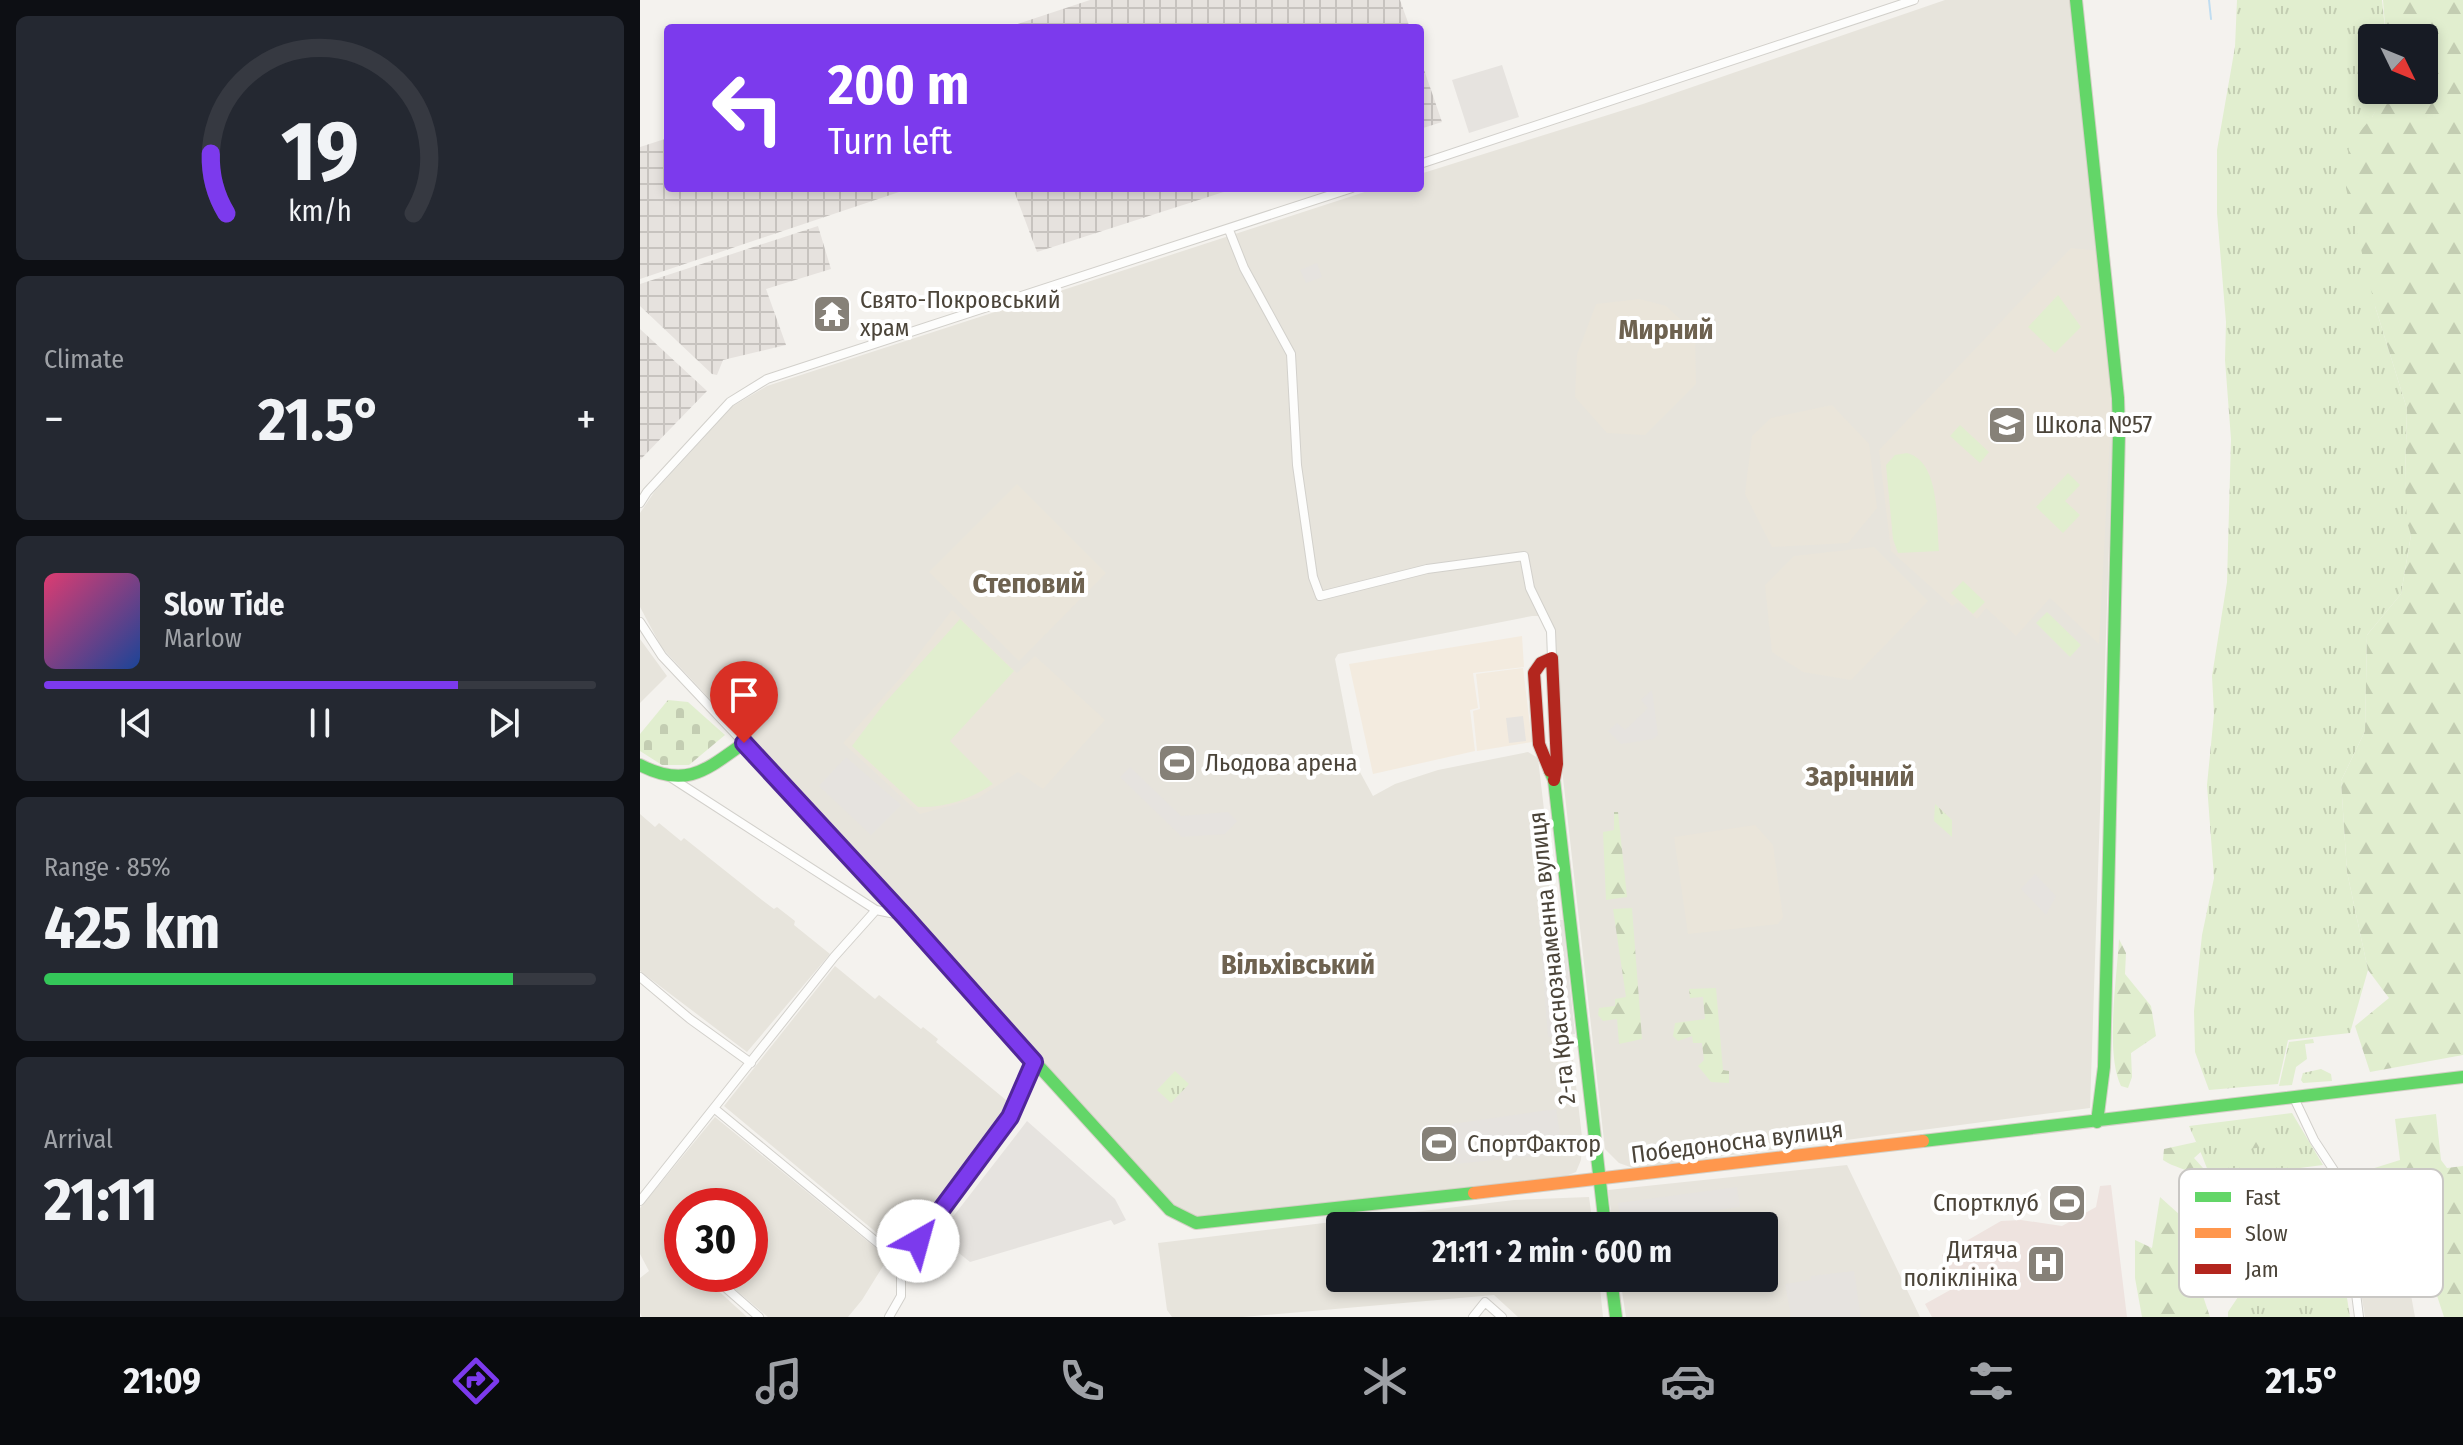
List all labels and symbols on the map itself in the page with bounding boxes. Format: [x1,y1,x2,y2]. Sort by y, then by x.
north arrow [2358,24,2438,104]
place label: Свято-Покровський храм [860,286,1061,342]
temple icon: Свято-Покровський храм [811,293,853,335]
district label: Мирний [1618,313,1714,346]
school or university icon: Школа №57 [1986,404,2028,446]
place label: Школа №57 [2035,411,2153,439]
district label: Степовий [973,567,1085,600]
pin [710,661,778,743]
sports icon: Льодова арена [1156,742,1198,784]
place label: Льодова арена [1205,749,1357,777]
district label: Зарічний [1805,760,1914,793]
street label: 2-га Краснознаменна вулиця [1523,810,1581,1106]
district label: Вільхівський [1221,948,1375,981]
street label: Победоносна вулиця [1629,1115,1845,1169]
sports icon: СпортФактор [1418,1123,1460,1165]
place label: СпортФактор [1467,1130,1601,1158]
legend [2179,1169,2443,1297]
sports icon: Спортклуб [2046,1182,2088,1224]
text: Fast [2245,1184,2281,1211]
speed limit sign: 30 [664,1188,768,1292]
place label: Спортклуб [1933,1189,2039,1217]
position arrow [876,1199,960,1283]
text: Slow [2245,1220,2288,1247]
place label: Дитяча поліклініка [1903,1236,2018,1292]
hospital icon: Дитяча поліклініка [2025,1243,2067,1285]
text: Jam [2245,1256,2279,1283]

